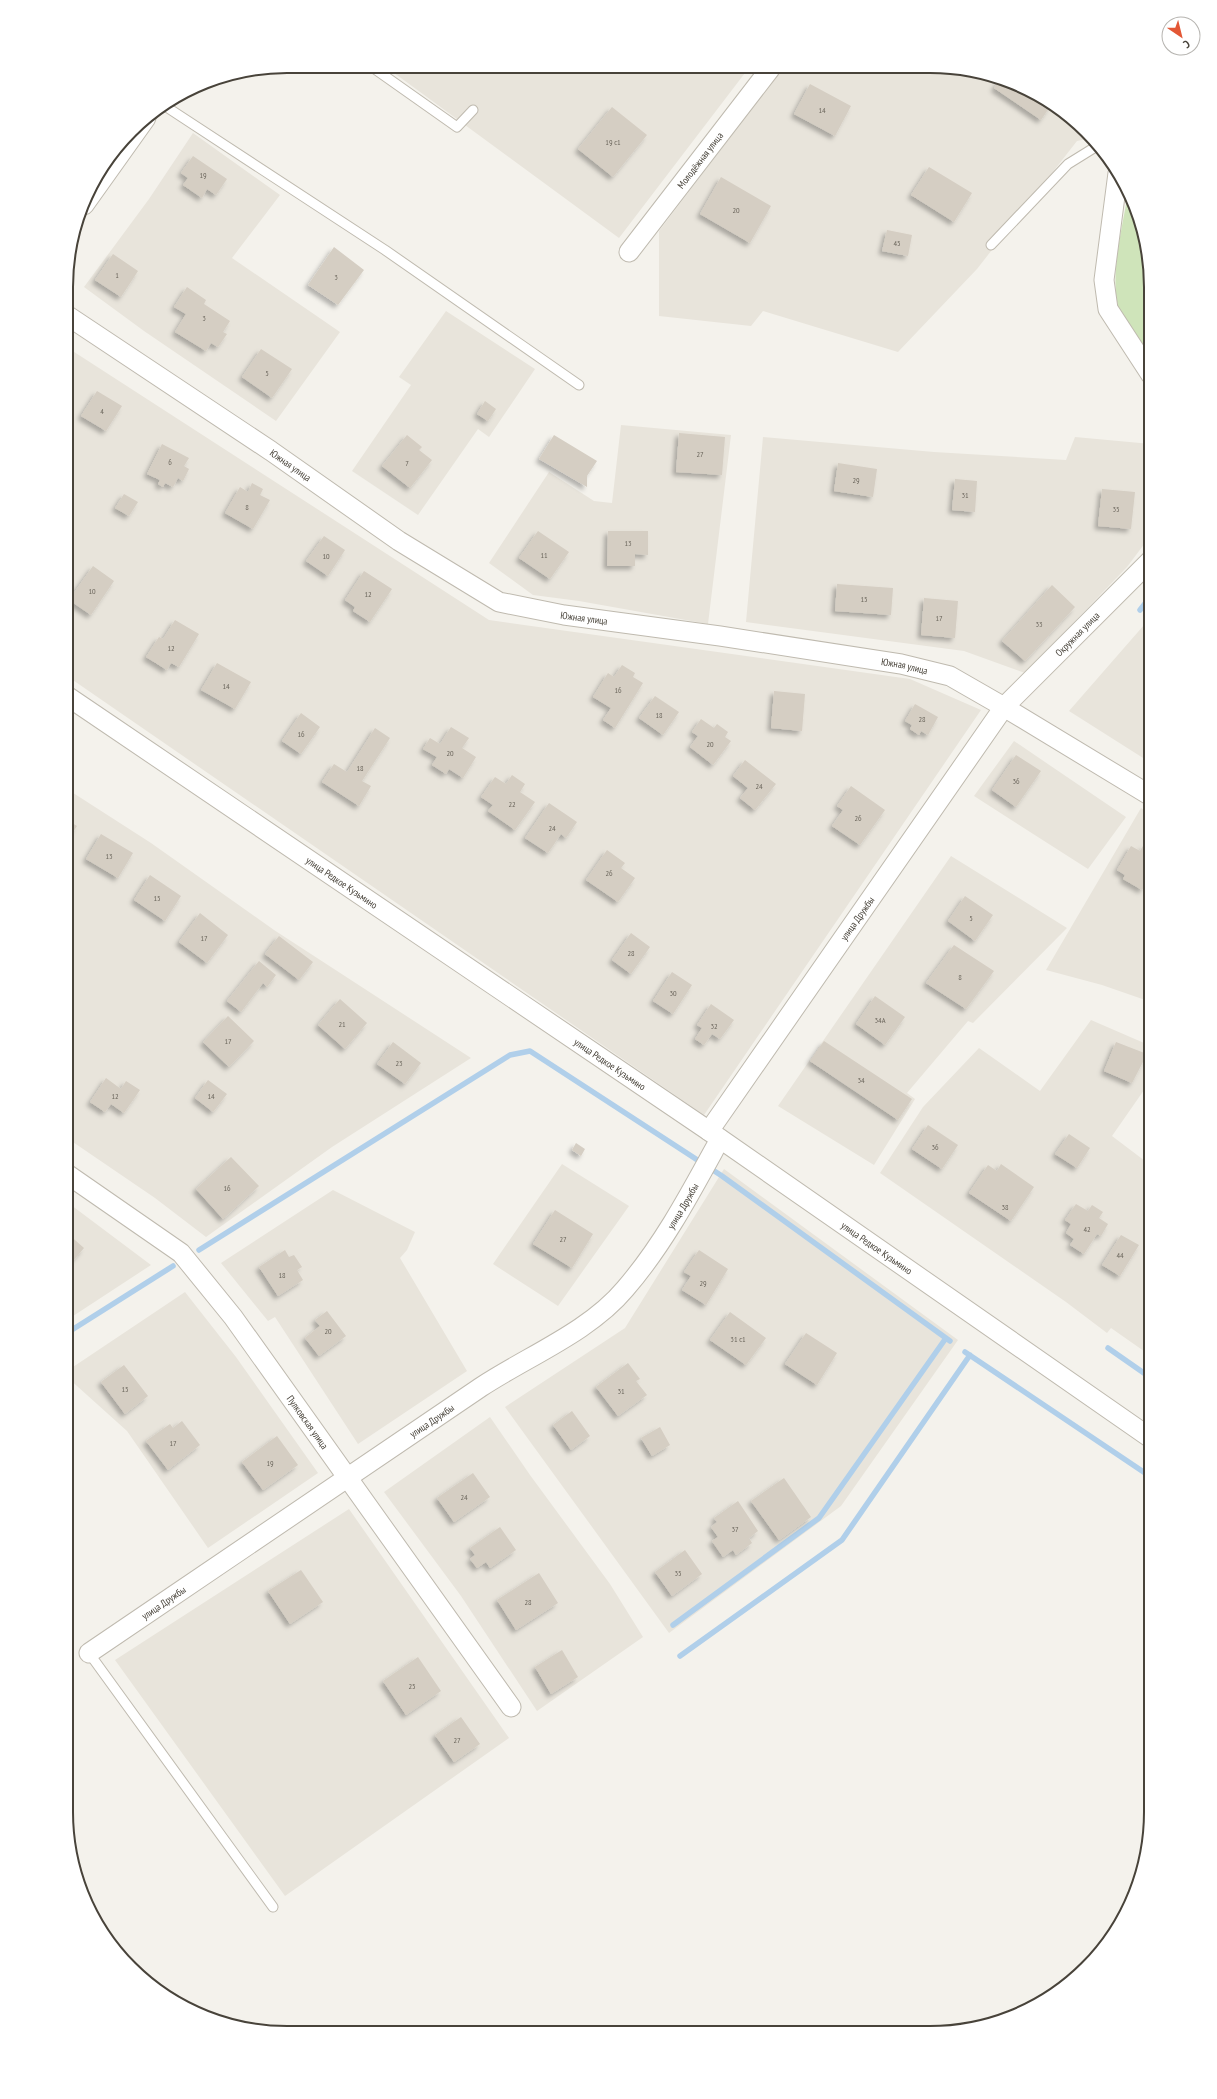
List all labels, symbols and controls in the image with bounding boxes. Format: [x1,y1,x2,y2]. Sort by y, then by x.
north arrow [1161,16,1201,56]
text: С [1181,37,1193,51]
house number: 14 [818,105,826,115]
street label: Молодёжная улица [674,130,726,191]
house number: 19 с1 [605,137,621,147]
house number: 19 [199,170,207,180]
house number: 20 [732,205,740,215]
house number: 45 [893,238,901,248]
house number: 1 [115,270,119,280]
house number: 3 [334,272,338,282]
house number: 3 [202,313,206,323]
house number: 5 [265,368,269,378]
house number: 4 [100,406,104,416]
street label: Южная улица [267,446,314,484]
house number: 27 [696,449,704,459]
house number: 6 [168,457,172,467]
house number: 7 [405,458,409,468]
house number: 29 [852,475,860,485]
house number: 31 [961,490,969,500]
house number: 8 [245,502,249,512]
house number: 35 [1112,504,1120,514]
house number: 13 [624,538,632,548]
house number: 11 [540,550,548,560]
house number: 10 [322,551,330,561]
house number: 10 [88,586,96,596]
house number: 12 [364,589,372,599]
house number: 15 [860,594,868,604]
street label: Южная улица [560,609,608,628]
street label: Окружная улица [1053,609,1102,659]
house number: 17 [935,613,943,623]
house number: 33 [1035,619,1043,629]
house number: 12 [167,643,175,653]
street label: Южная улица [880,655,929,677]
house number: 14 [222,681,230,691]
house number: 16 [614,685,622,695]
house number: 18 [655,710,663,720]
house number: 28 [918,714,926,724]
house number: 16 [297,729,305,739]
house number: 20 [706,739,714,749]
house number: 20 [446,748,454,758]
house number: 18 [356,763,364,773]
house number: 36 [1012,776,1020,786]
house number: 24 [755,781,763,791]
house number: 22 [508,799,516,809]
house number: 26 [854,813,862,823]
house number: 24 [548,823,556,833]
house number: 13 [105,851,113,861]
street label: улица Редкое Кузьмино [303,854,380,912]
house number: 26 [605,868,613,878]
house number: 15 [153,893,161,903]
street label: улица Дружбы [837,894,877,943]
house number: 5 [969,913,973,923]
house number: 17 [200,933,208,943]
house number: 28 [627,948,635,958]
house number: 8 [958,972,962,982]
house number: 30 [669,988,677,998]
house number: 34А [875,1015,886,1025]
house number: 21 [338,1019,346,1029]
house number: 32 [710,1021,718,1031]
street label: улица Редкое Кузьмино [571,1035,648,1093]
house number: 17 [224,1036,232,1046]
house number: 23 [395,1058,403,1068]
house number: 34 [857,1075,865,1085]
house number: 12 [111,1091,119,1101]
house number: 14 [207,1091,215,1101]
house number: 36 [931,1142,939,1152]
street label: улица Дружбы [664,1181,702,1231]
house number: 16 [223,1183,231,1193]
house number: 38 [1001,1202,1009,1212]
street label: улица Редкое Кузьмино [838,1219,915,1277]
house number: 42 [1083,1224,1091,1234]
house number: 27 [559,1234,567,1244]
house number: 44 [1116,1250,1124,1260]
house number: 18 [278,1270,286,1280]
house number: 29 [699,1278,707,1288]
house number: 20 [324,1326,332,1336]
house number: 31 с1 [730,1334,746,1344]
house number: 15 [121,1384,129,1394]
house number: 31 [617,1386,625,1396]
street label: Пулковская улица [284,1393,331,1452]
street label: улица Дружбы [407,1401,457,1440]
house number: 17 [169,1438,177,1448]
house number: 19 [266,1458,274,1468]
house number: 24 [460,1492,468,1502]
house number: 37 [731,1524,739,1534]
house number: 35 [674,1568,682,1578]
street label: улица Дружбы [139,1583,189,1623]
house number: 28 [524,1597,532,1607]
house number: 25 [408,1681,416,1691]
house number: 27 [453,1735,461,1745]

